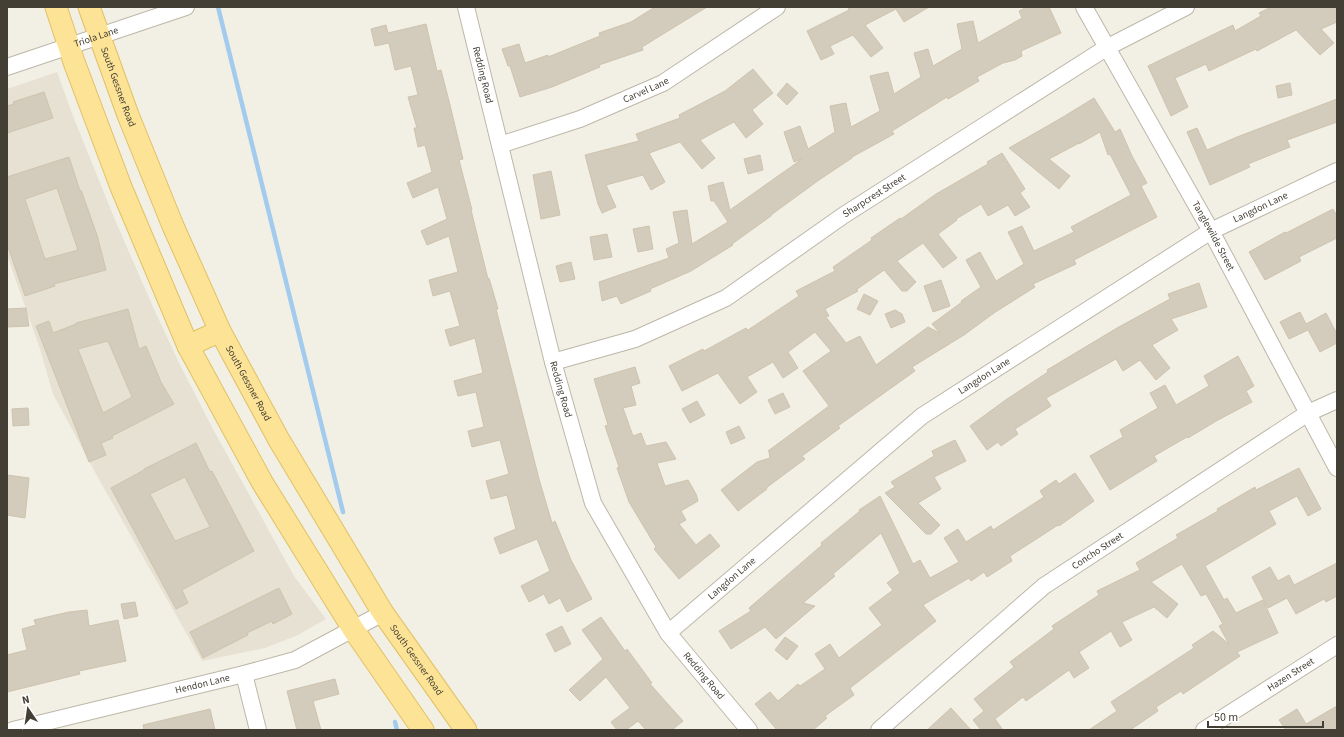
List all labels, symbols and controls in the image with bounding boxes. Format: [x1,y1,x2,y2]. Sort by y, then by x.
street label: Triola Lane [72,23,120,51]
street label: South Gessner Road [97,45,139,129]
street label: Redding Road [469,45,496,105]
street label: Carvel Lane [621,74,672,107]
street label: Sharpcrest Street [840,170,909,221]
street label: Langdon Lane [1231,188,1290,226]
street label: Tanglewilde Street [1188,199,1238,274]
street label: South Gessner Road [222,343,274,423]
street label: Langdon Lane [956,354,1013,398]
street label: Redding Road [546,360,575,419]
street label: Concho Street [1069,529,1127,573]
street label: Langdon Lane [705,554,759,603]
street label: South Gessner Road [386,622,446,698]
street label: Redding Road [680,649,728,703]
street label: Hazen Street [1265,654,1318,695]
street label: Hendon Lane [174,671,231,697]
north arrow [8,689,48,729]
text: N [21,692,31,708]
scale bar [1208,703,1323,729]
text: 50 m [1214,709,1238,726]

